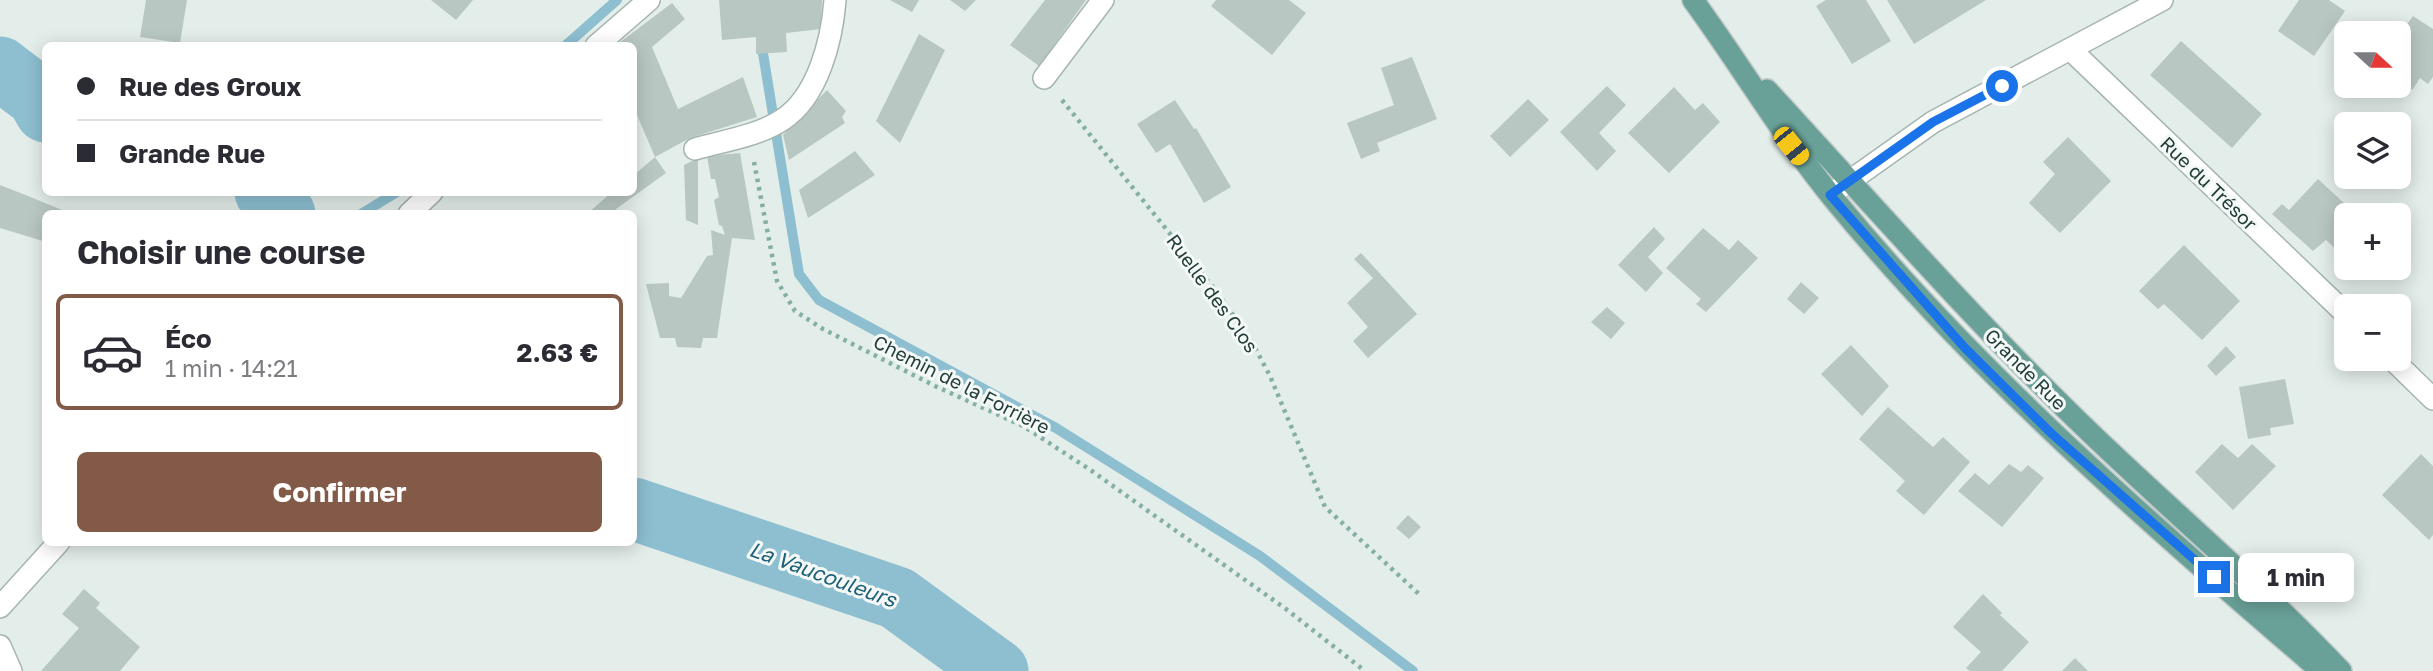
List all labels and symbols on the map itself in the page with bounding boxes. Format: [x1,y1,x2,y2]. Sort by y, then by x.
north arrow [2334,21,2412,98]
route start [1986,70,2018,102]
car [1770,123,1813,169]
street label: Rue du Trésor [2156,131,2262,235]
street label: Ruelle des Clos [1162,229,1264,357]
street label: Grande Rue [1981,324,2071,414]
street label: Chemin de la Forrière [870,330,1054,438]
water label: La Vaucouleurs [746,535,901,613]
callout: 1 min [2238,552,2354,602]
route end [2198,561,2230,593]

